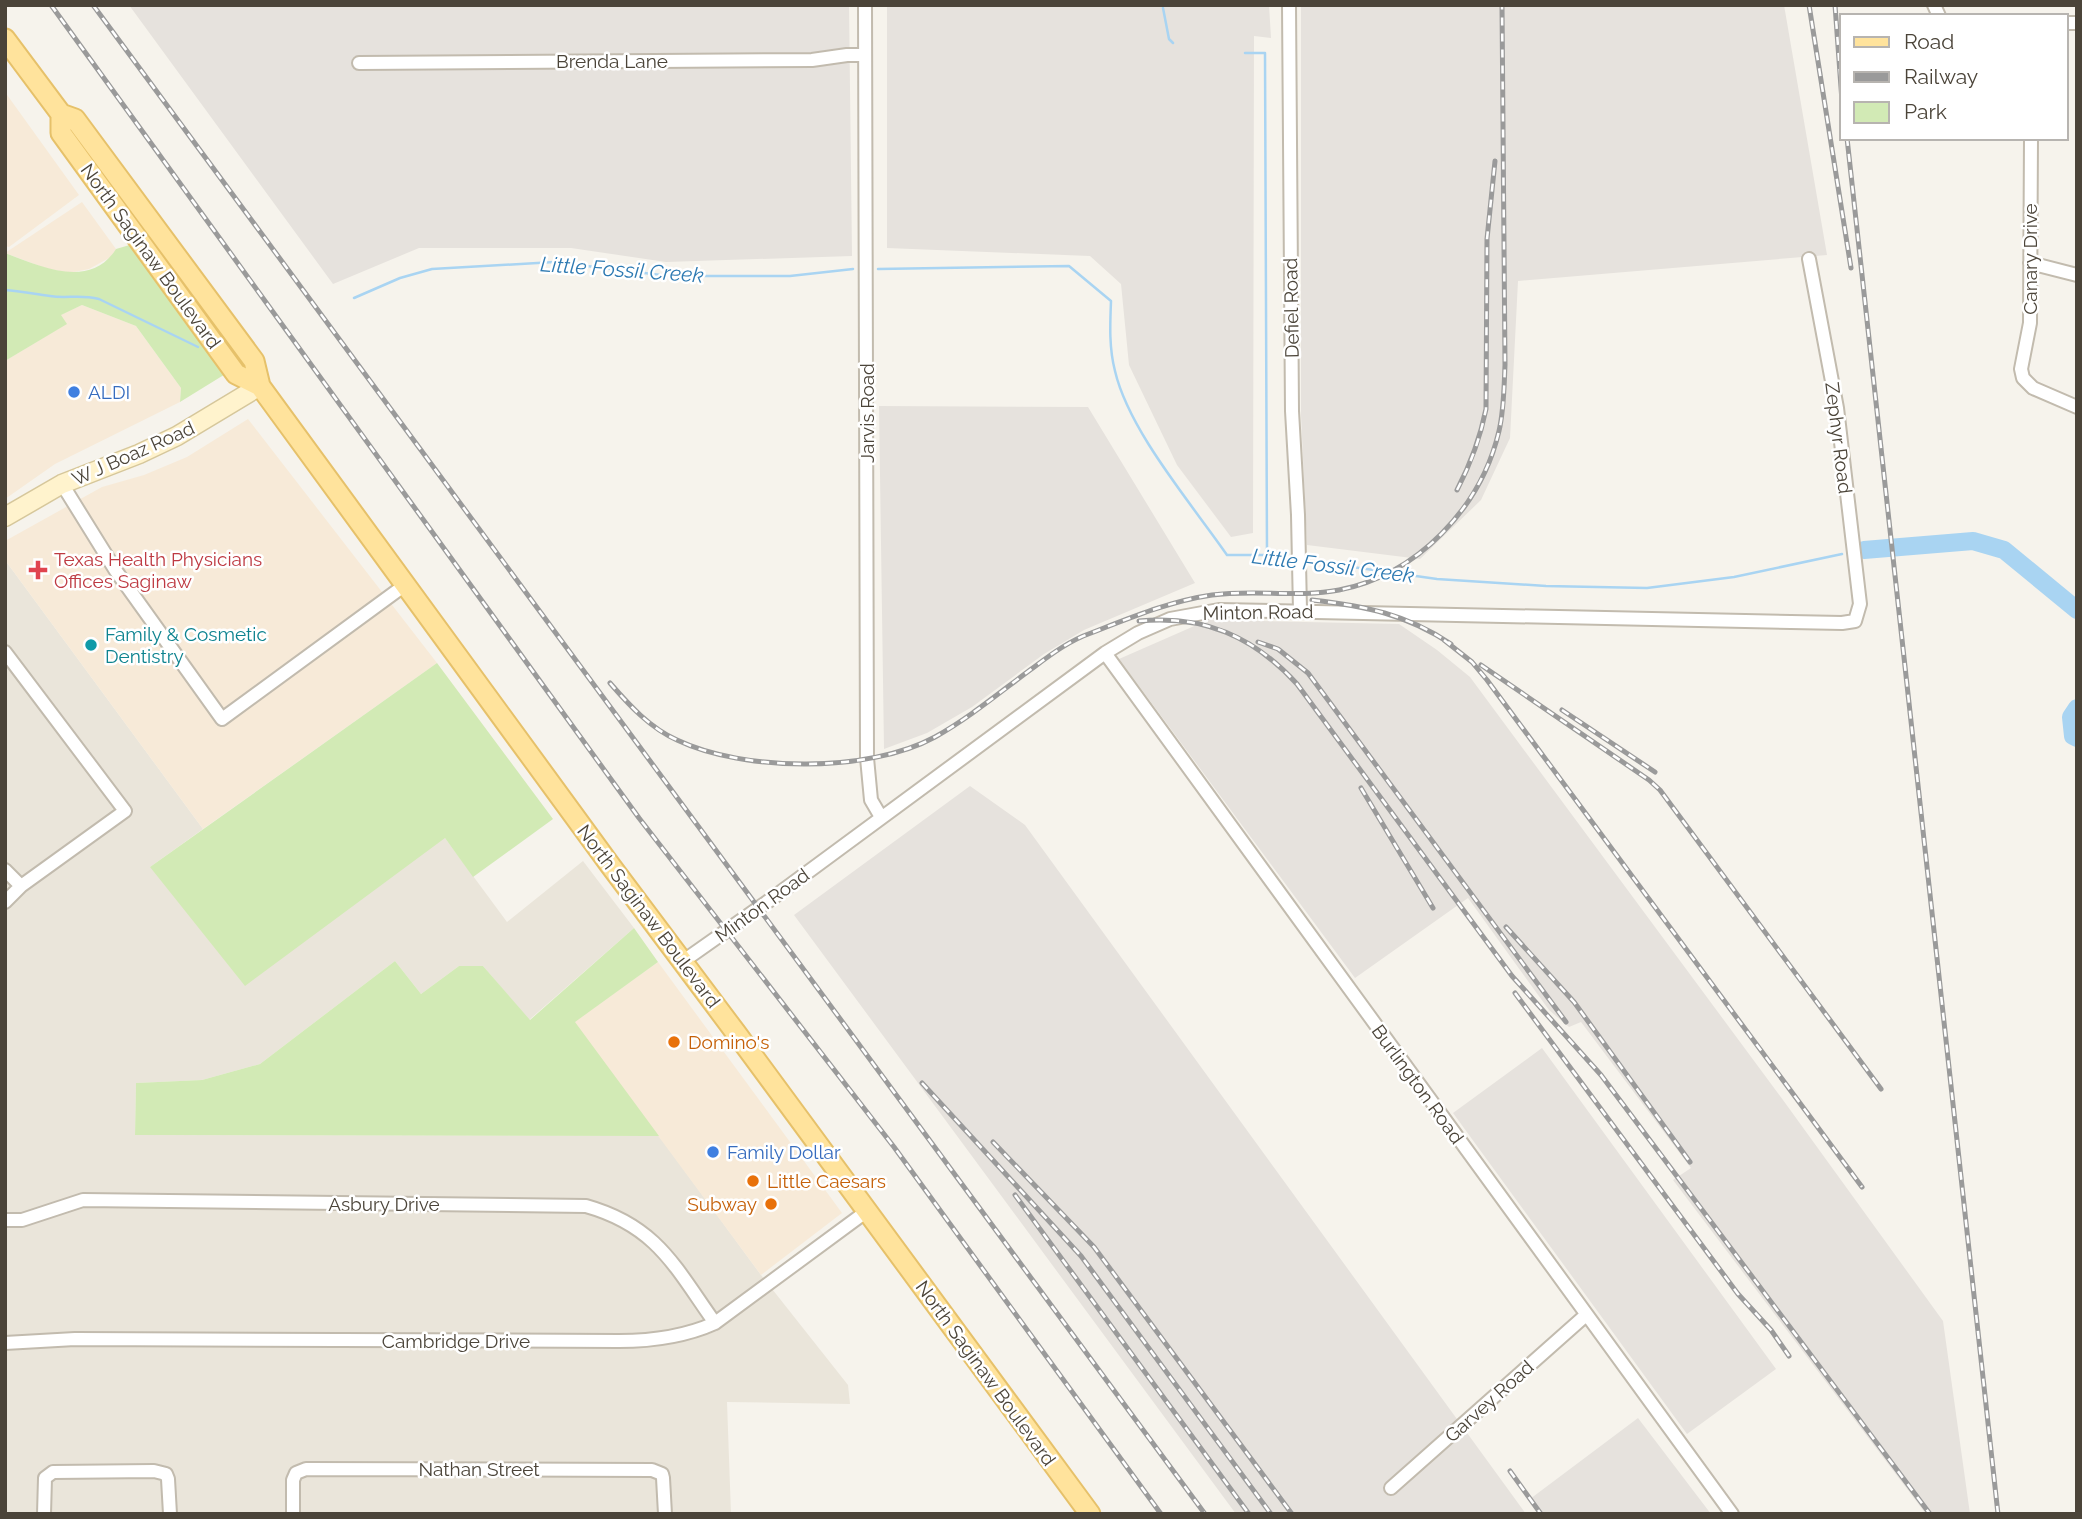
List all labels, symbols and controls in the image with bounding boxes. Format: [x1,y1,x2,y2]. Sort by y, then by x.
legend [1840,14,2068,140]
text: Road [1904,29,1954,54]
street label: Brenda Lane [556,50,668,72]
text: Railway [1904,64,1978,89]
text: Park [1904,99,1947,124]
street label: North Saginaw Boulevard [77,159,225,353]
street label: Canary Drive [2019,203,2041,315]
water label: Little Fossil Creek [540,251,705,288]
street label: Defiel Road [1279,258,1303,358]
street label: Jarvis Road [856,363,878,463]
place label: ALDI [88,381,130,403]
street label: Zephyr Road [1821,381,1857,495]
marker: ALDI [66,384,82,400]
street label: W J Boaz Road [68,416,198,490]
water label: Little Fossil Creek [1250,543,1416,588]
place label: Texas Health Physicians Offices Saginaw [54,548,262,592]
marker: Texas Health Physicians Offices Saginaw [28,560,48,580]
street label: Minton Road [1202,600,1314,624]
place label: Family & Cosmetic Dentistry [105,623,267,667]
marker: Family & Cosmetic Dentistry [83,637,99,653]
street label: North Saginaw Boulevard [573,820,725,1012]
street label: Minton Road [711,864,813,946]
street label: Burlington Road [1367,1020,1469,1148]
place label: Domino's [688,1031,769,1053]
marker: Domino's [666,1034,682,1050]
place label: Family Dollar [727,1141,841,1163]
marker: Family Dollar [705,1144,721,1160]
place label: Little Caesars [767,1170,886,1192]
marker: Little Caesars [745,1173,761,1189]
street label: Asbury Drive [328,1193,440,1215]
place label: Subway [687,1193,757,1215]
marker: Subway [763,1196,779,1212]
street label: North Saginaw Boulevard [912,1276,1060,1470]
street label: Cambridge Drive [382,1330,530,1352]
street label: Garvey Road [1440,1356,1538,1446]
street label: Nathan Street [418,1458,540,1480]

